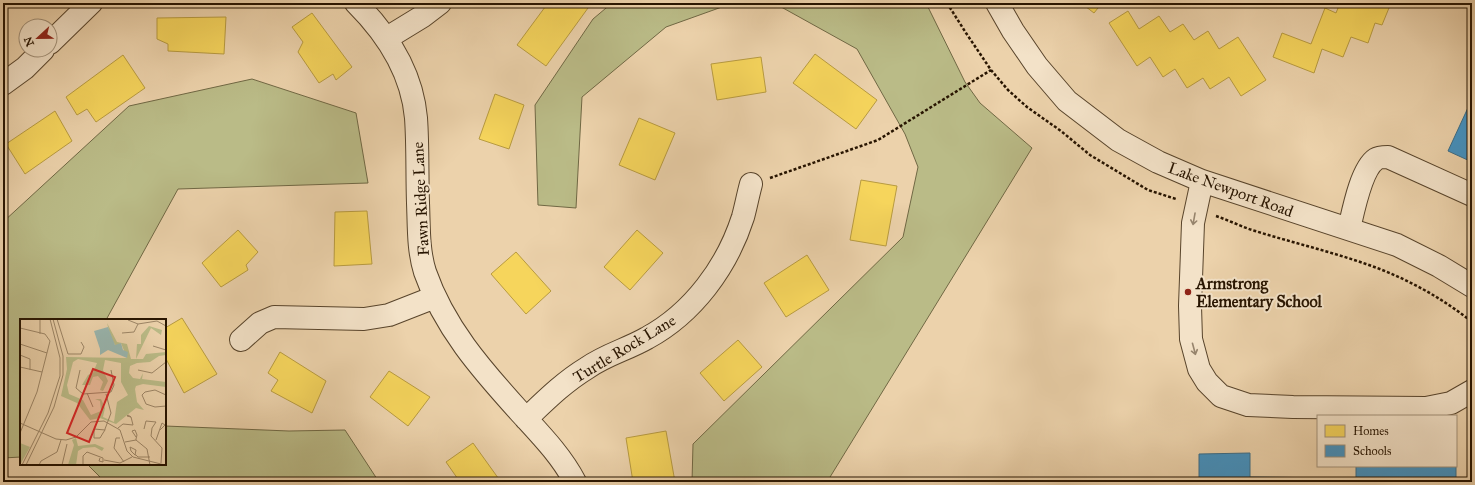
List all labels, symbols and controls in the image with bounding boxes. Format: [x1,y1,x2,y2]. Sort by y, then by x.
north arrow [18,18,58,58]
text: N [21,34,37,48]
street label: Fawn Ridge Lane [408,141,434,257]
street label: Lake Newport Road [1166,158,1296,221]
one-way arrow [1190,213,1198,226]
place label: Armstrong Elementary School [1195,274,1322,312]
marker: Armstrong Elementary School [1183,287,1193,297]
street label: Turtle Rock Lane [570,310,679,386]
inset map [20,319,166,465]
one-way arrow [1191,342,1198,355]
legend [1317,415,1457,467]
text: Homes [1353,424,1389,438]
text: Schools [1353,444,1391,458]

